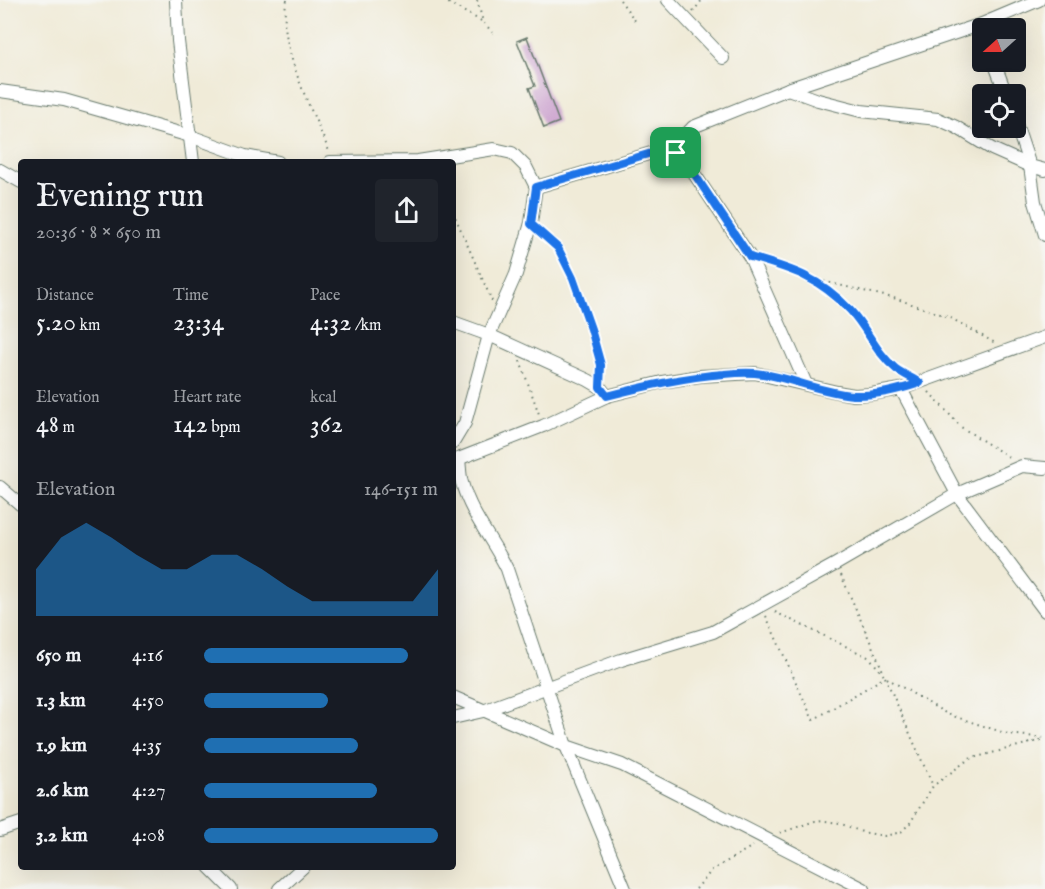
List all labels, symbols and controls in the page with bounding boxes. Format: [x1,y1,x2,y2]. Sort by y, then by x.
north arrow [972,18,1026,72]
map controls [972,18,1026,138]
button: locate [972,84,1026,138]
pin [650,127,701,178]
icon: arrive [659,136,692,169]
text: Evening run [36,176,204,218]
button: share [375,179,438,242]
text: 20:36 · 8 × 650 m [36,220,161,245]
text: Distance [36,286,94,306]
text: Time [173,286,209,306]
text: Pace [310,286,340,306]
text: 5.20 [36,306,76,339]
text: 23:34 [173,306,224,339]
text: 4:32 [310,306,352,339]
text: km [76,316,100,336]
text: /km [352,316,381,336]
text: Elevation [36,388,99,408]
text: Heart rate [173,388,241,408]
text: kcal [310,388,337,408]
text: 48 [36,408,59,441]
text: 142 [173,408,208,441]
text: 362 [310,408,343,441]
text: m [59,418,75,438]
text: bpm [208,418,241,438]
text: Elevation [36,477,115,502]
text: 146–151 m [364,477,438,502]
text: 650 m [36,643,81,668]
text: 4:16 [132,643,163,668]
text: 1.3 km [36,688,86,713]
text: 4:50 [132,688,164,713]
text: 1.9 km [36,733,87,758]
text: 4:35 [132,733,162,758]
text: 2.6 km [36,778,89,803]
text: 4:27 [132,778,166,803]
text: 3.2 km [36,823,88,848]
text: 4:08 [132,823,165,848]

